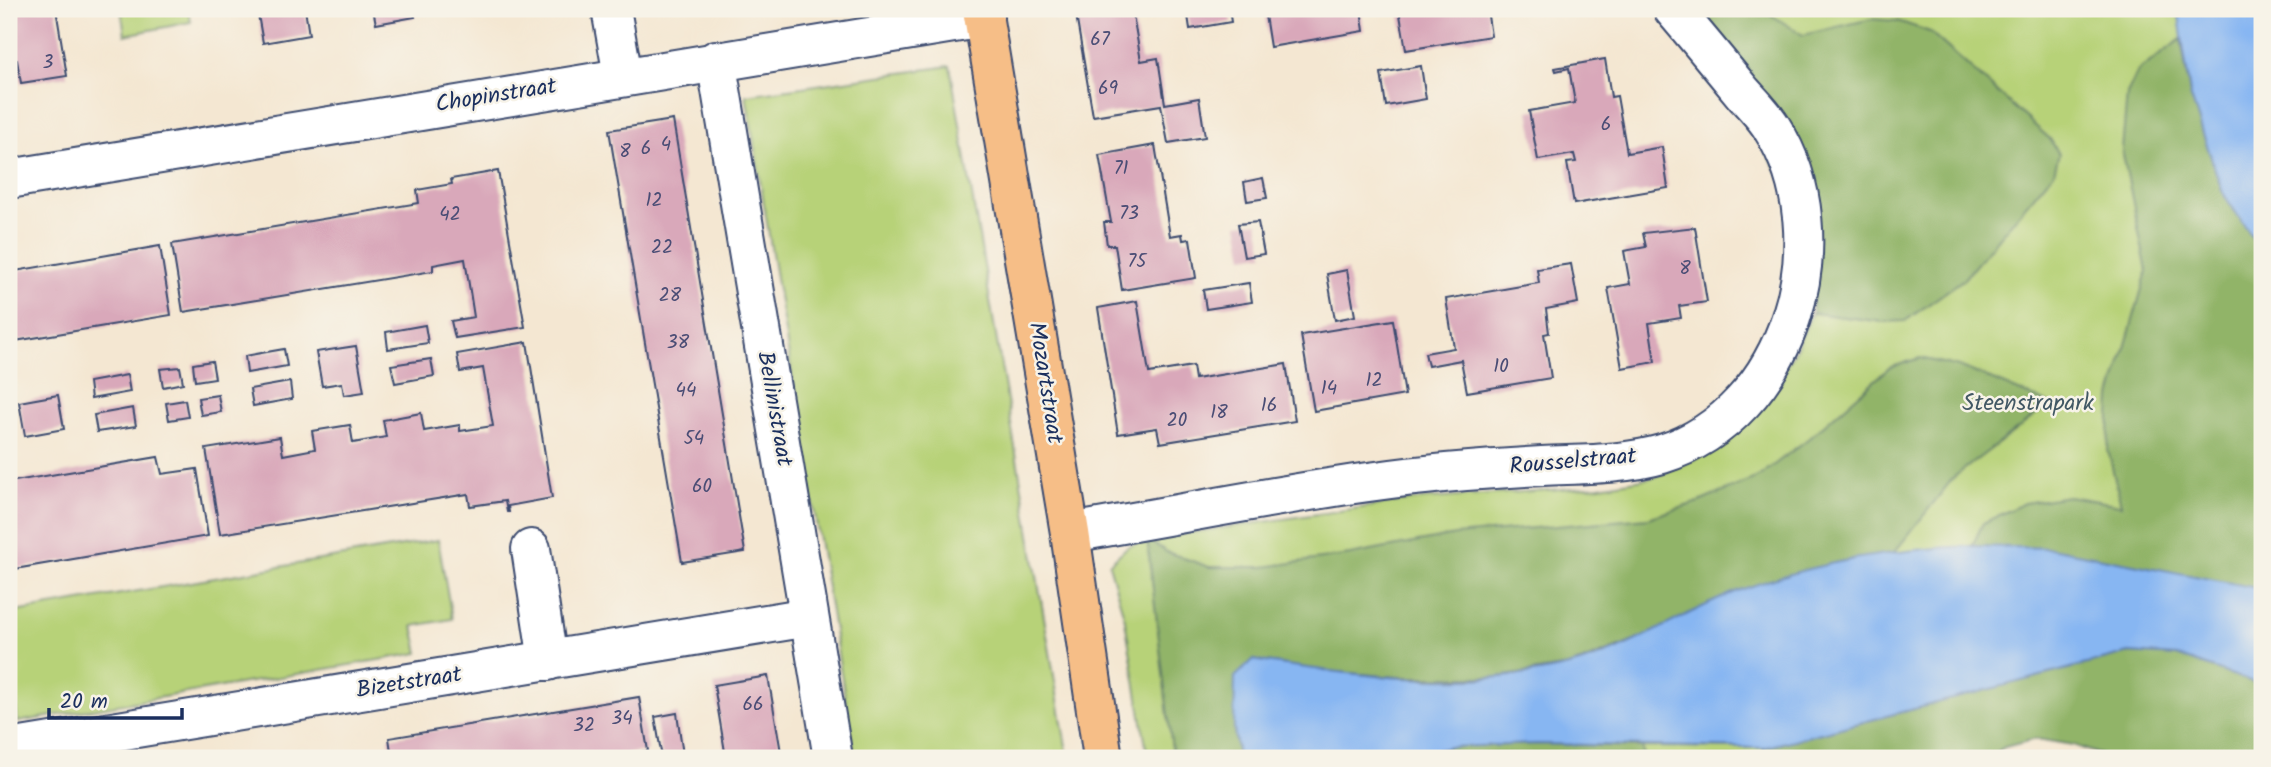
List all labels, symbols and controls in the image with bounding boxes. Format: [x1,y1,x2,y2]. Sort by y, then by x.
house number: 67 [1090,25,1111,55]
house number: 3 [43,48,54,78]
street label: Chopinstraat [433,69,560,123]
house number: 69 [1098,74,1118,104]
house number: 6 [1601,110,1611,140]
house number: 4 [661,130,671,160]
house number: 6 [641,134,651,164]
house number: 8 [619,137,631,167]
house number: 71 [1114,154,1128,184]
house number: 12 [645,186,663,216]
house number: 73 [1119,199,1139,229]
house number: 42 [439,200,461,230]
house number: 22 [651,233,673,263]
house number: 75 [1128,247,1148,277]
house number: 8 [1679,254,1691,284]
house number: 28 [659,281,682,311]
street label: Mozartstraat [1018,320,1073,448]
house number: 38 [667,328,690,358]
street label: Bellinistraat [746,349,802,470]
house number: 10 [1493,352,1509,382]
house number: 12 [1365,366,1383,396]
house number: 14 [1321,374,1337,404]
house number: 44 [676,376,696,406]
park label: Steenstrapark [1962,386,2094,422]
house number: 16 [1261,391,1277,421]
house number: 18 [1210,398,1228,428]
house number: 20 [1167,406,1187,436]
house number: 54 [684,424,704,454]
street label: Rousselstraat [1508,438,1639,485]
house number: 60 [692,472,712,502]
street label: Bizetstraat [354,657,465,709]
scale bar [49,676,182,720]
text: 20 m [60,686,108,719]
house number: 66 [742,690,764,720]
house number: 34 [611,704,633,734]
house number: 32 [573,711,595,741]

